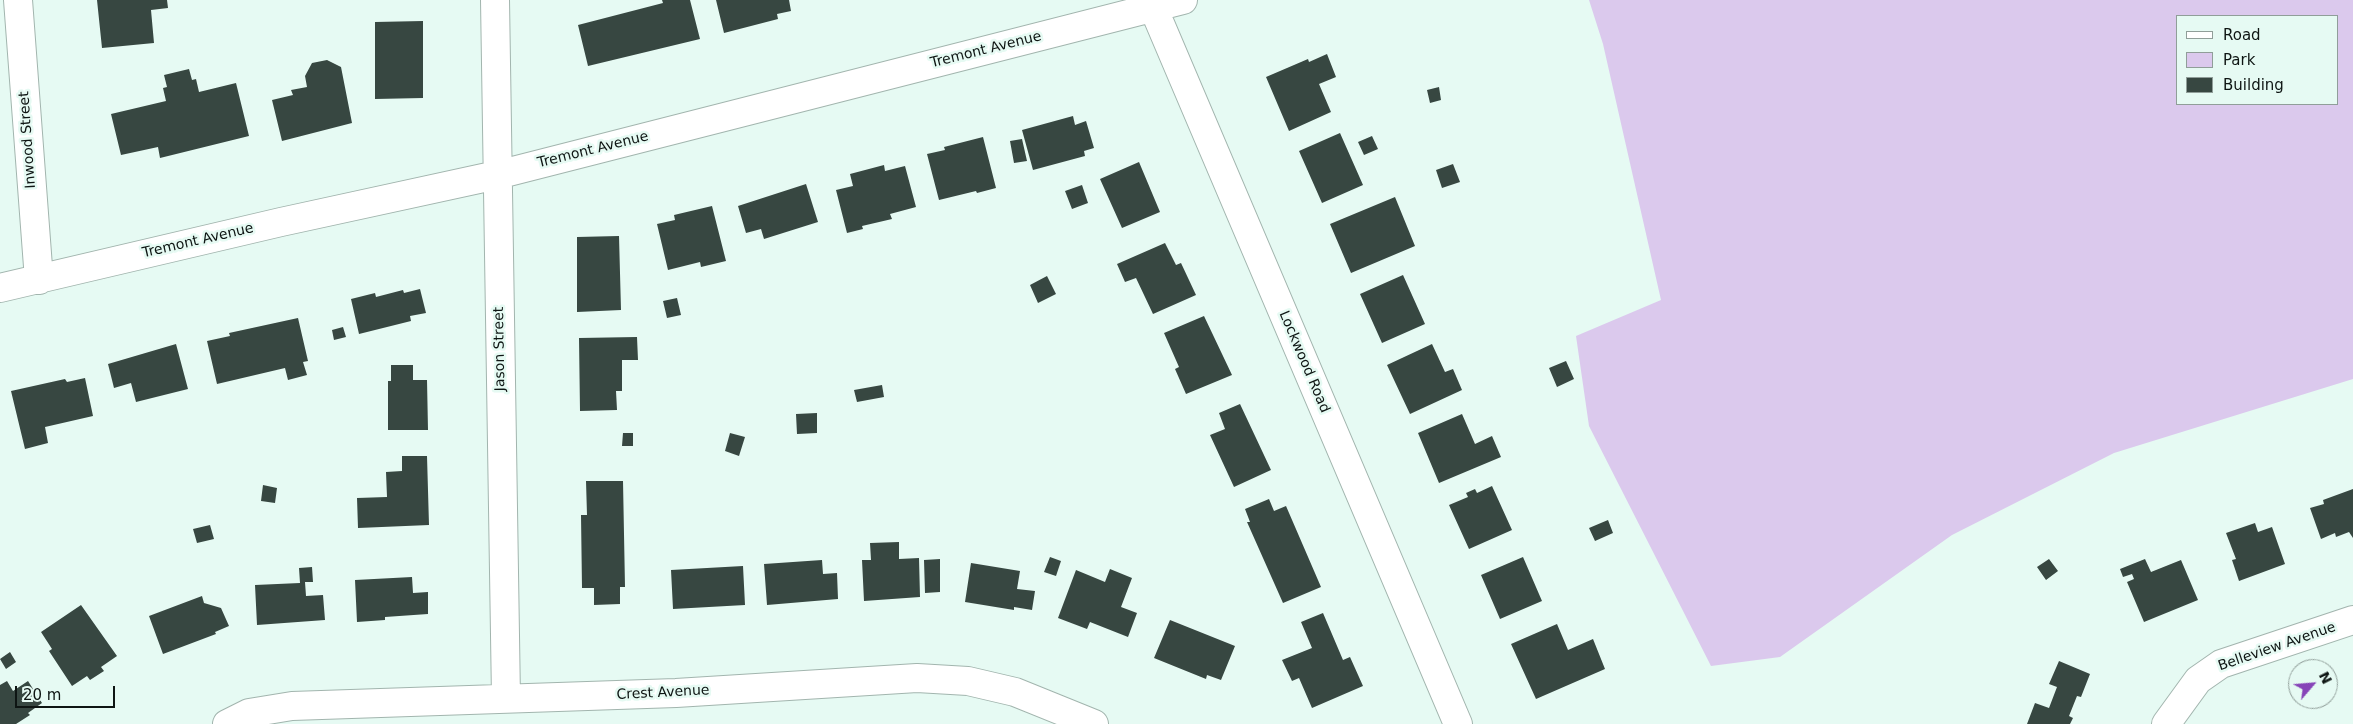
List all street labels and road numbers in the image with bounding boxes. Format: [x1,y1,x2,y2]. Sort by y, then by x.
street label: Tremont Avenue [929,28,1043,72]
street label: Inwood Street [16,91,40,189]
street label: Tremont Avenue [536,128,650,172]
street label: Tremont Avenue [141,220,255,262]
street label: Jason Street [491,307,509,391]
street label: Lockwood Road [1275,309,1333,415]
street label: Belleview Avenue [2216,619,2338,675]
street label: Crest Avenue [616,682,710,704]

